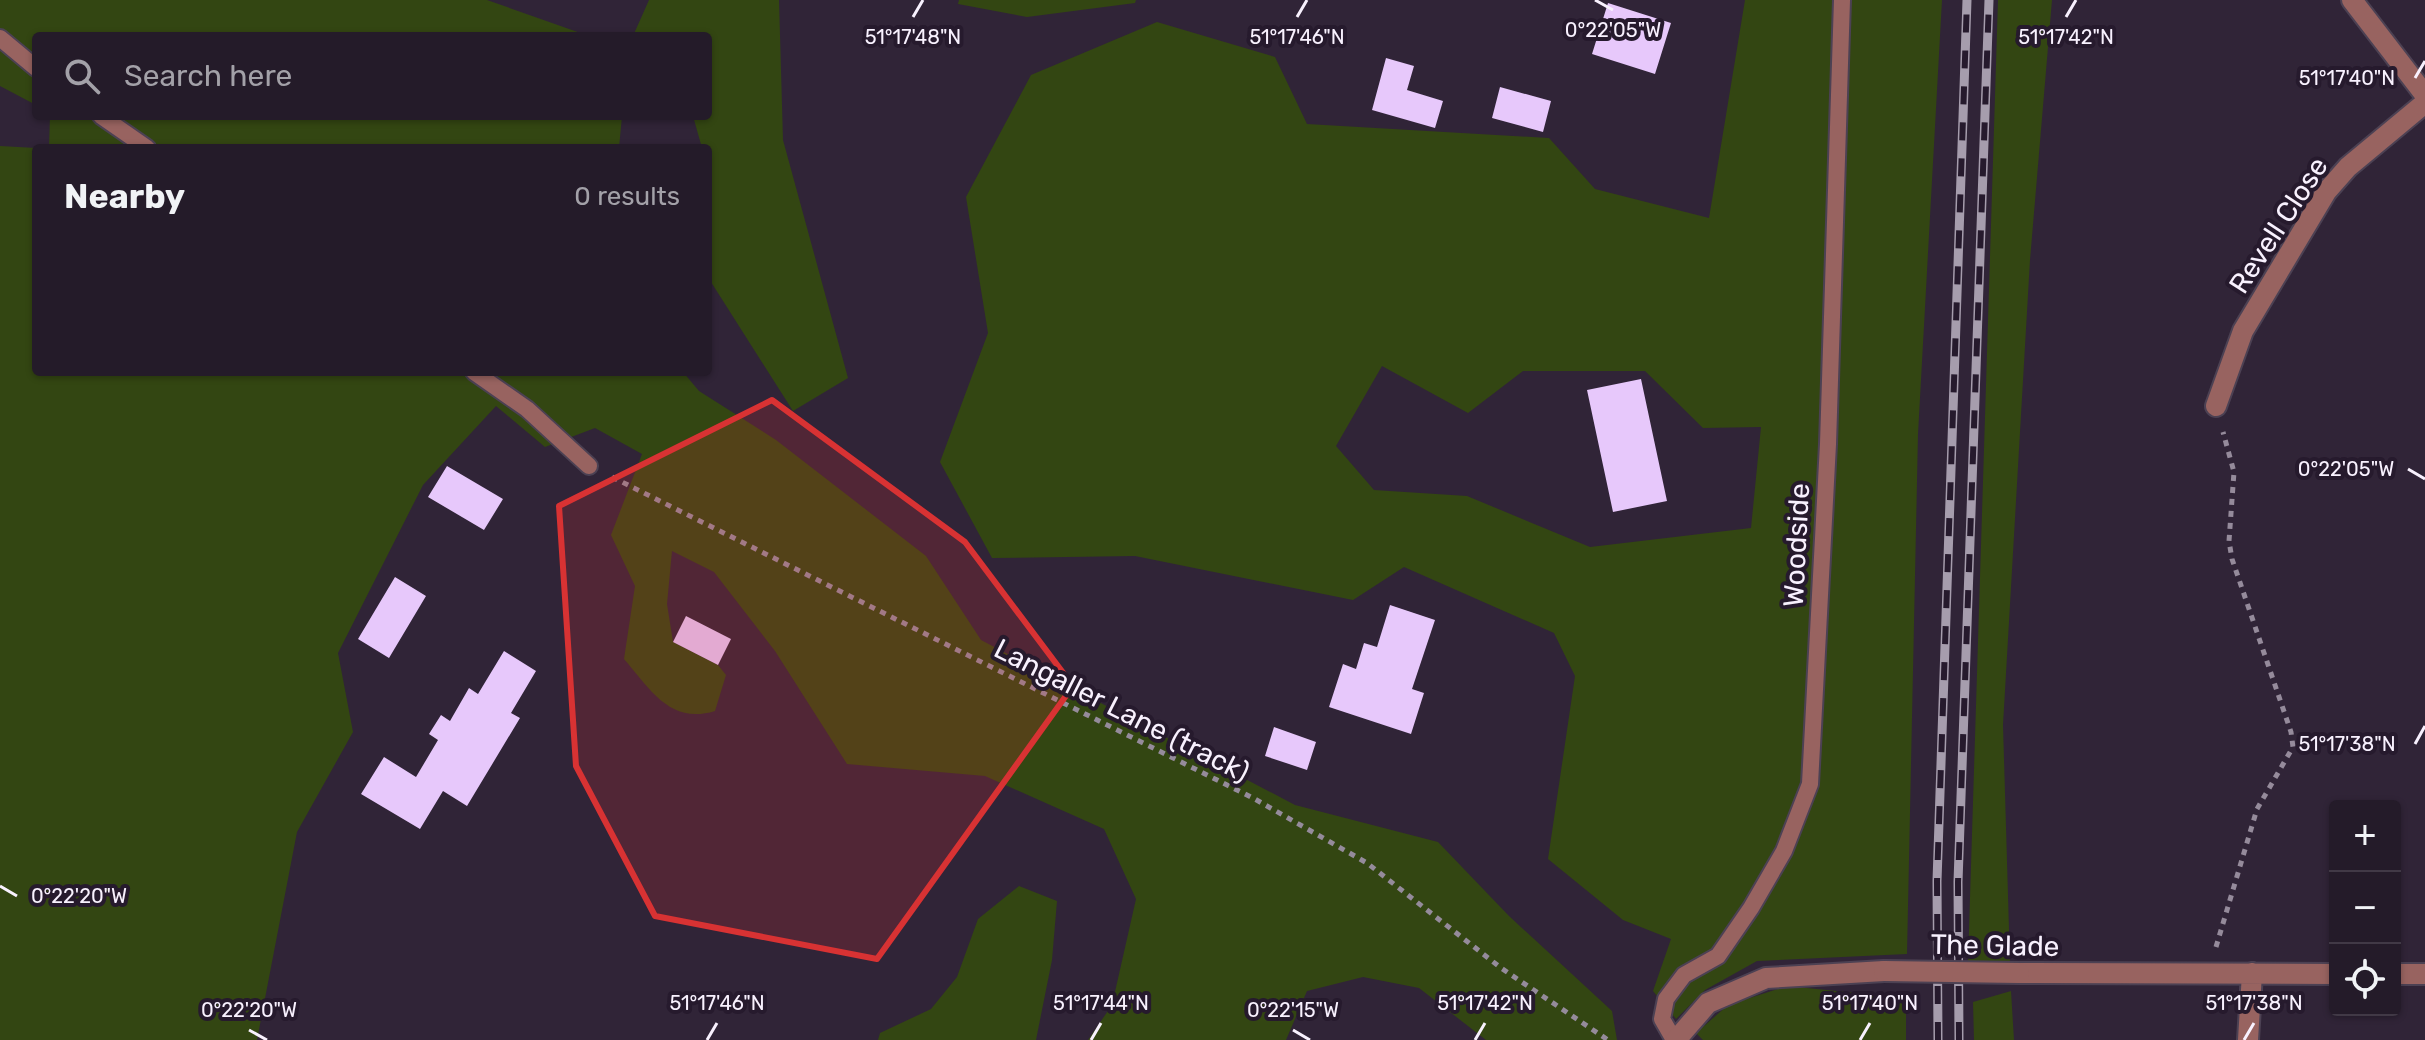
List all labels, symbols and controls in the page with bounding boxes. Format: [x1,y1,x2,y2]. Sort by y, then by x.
text: 0°22'05"W [1565,18,1661,42]
text: 51°17'48"N [865,25,961,49]
text: 51°17'46"N [1249,25,1345,49]
text: 51°17'42"N [2018,25,2114,49]
search box [32,32,712,120]
icon: search [60,54,104,98]
text: Search here [124,58,292,94]
text: 51°17'40"N [2299,66,2395,90]
street label: Revell Close [2222,151,2335,300]
text: Nearby [64,176,185,217]
text: 0 results [574,181,680,212]
text: 0°22'05"W [2298,457,2394,481]
street label: Woodside [1777,482,1816,608]
street label: Langaller Lane (track) [989,632,1255,789]
text: 51°17'38"N [2298,732,2396,756]
map controls [2329,800,2401,1016]
button: + [2329,800,2401,872]
button: − [2329,872,2401,944]
text: 0°22'20"W [31,884,127,908]
street label: The Glade [1930,928,2060,963]
button: locate [2329,944,2401,1016]
text: 51°17'46"N [669,991,765,1015]
text: 51°17'44"N [1053,991,1149,1015]
text: 51°17'42"N [1437,991,1533,1015]
text: 51°17'40"N [1822,991,1918,1015]
text: 51°17'38"N [2205,991,2303,1015]
text: 0°22'20"W [201,998,297,1022]
text: 0°22'15"W [1247,998,1339,1022]

